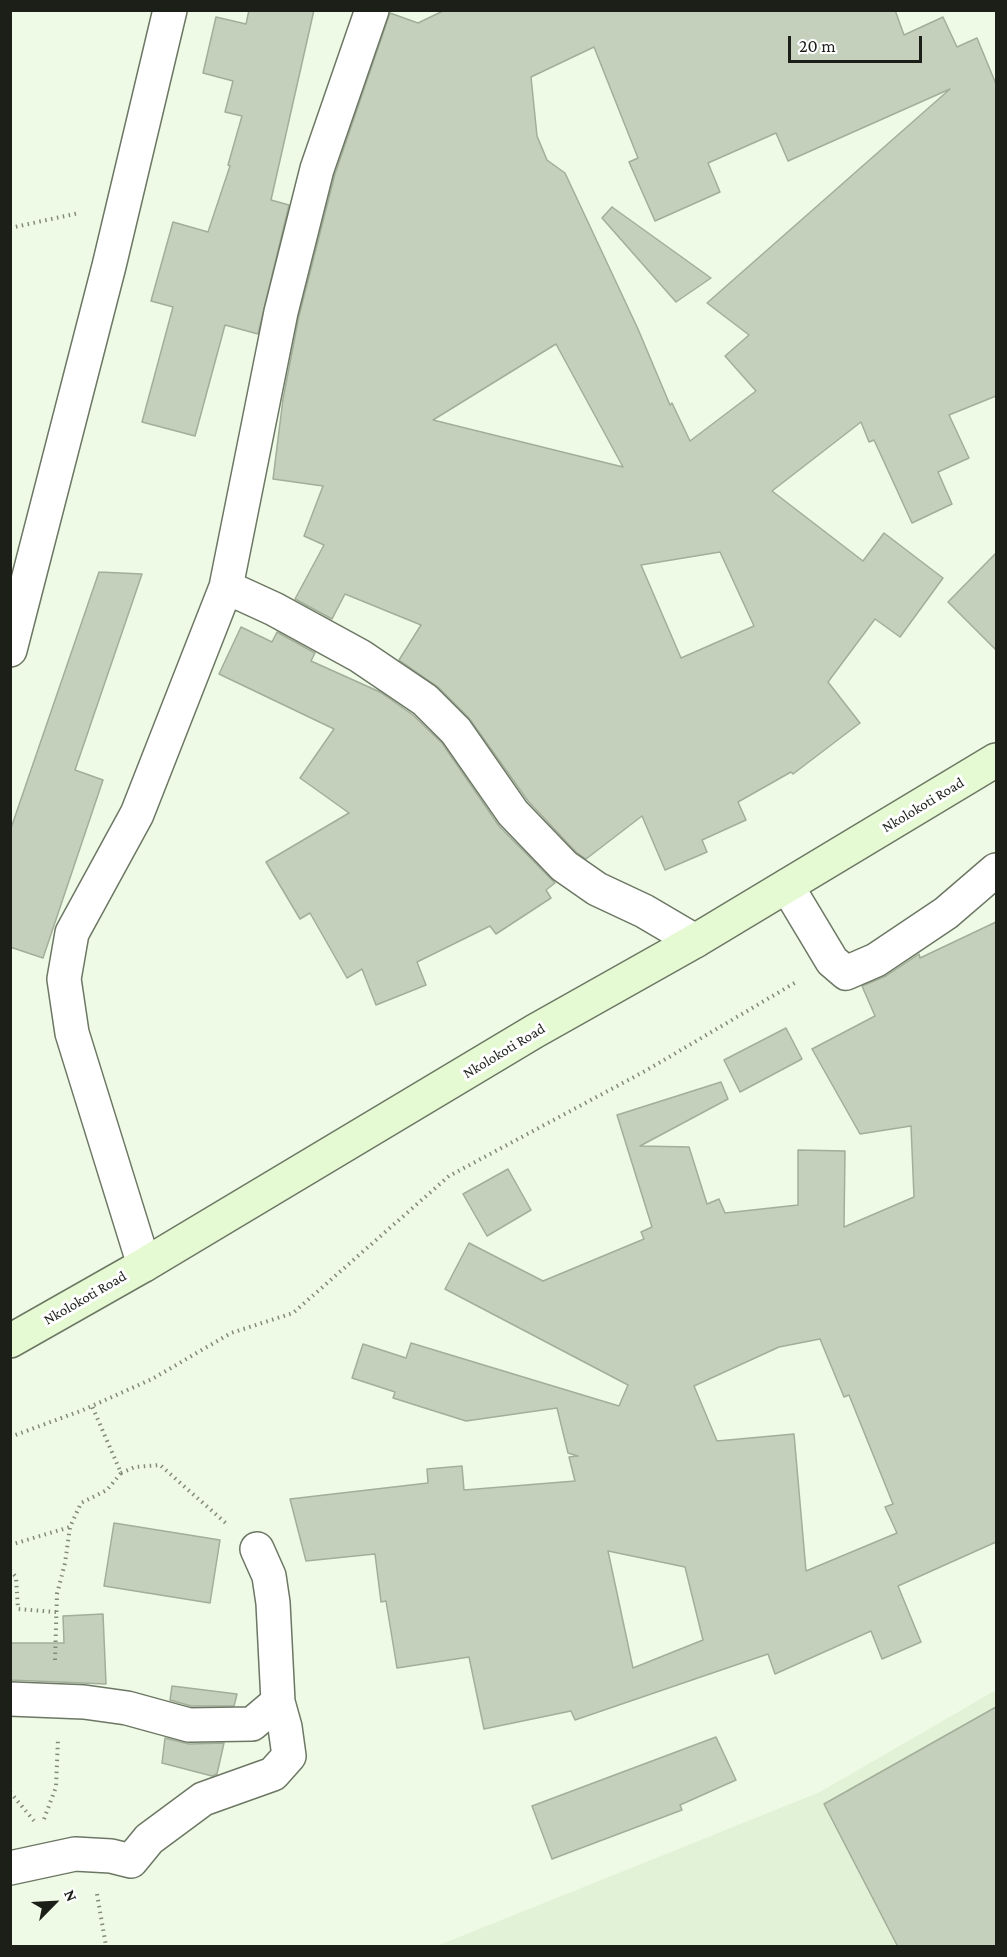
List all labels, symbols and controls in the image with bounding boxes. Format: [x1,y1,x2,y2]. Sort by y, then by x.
scale bar [791,24,924,62]
text: 20 m [799,36,836,56]
street label: Nkolokoti Road [879,773,967,837]
street label: Nkolokoti Road [460,1019,548,1083]
street label: Nkolokoti Road [41,1267,129,1329]
north arrow [24,1873,84,1933]
text: N [61,1887,81,1904]

